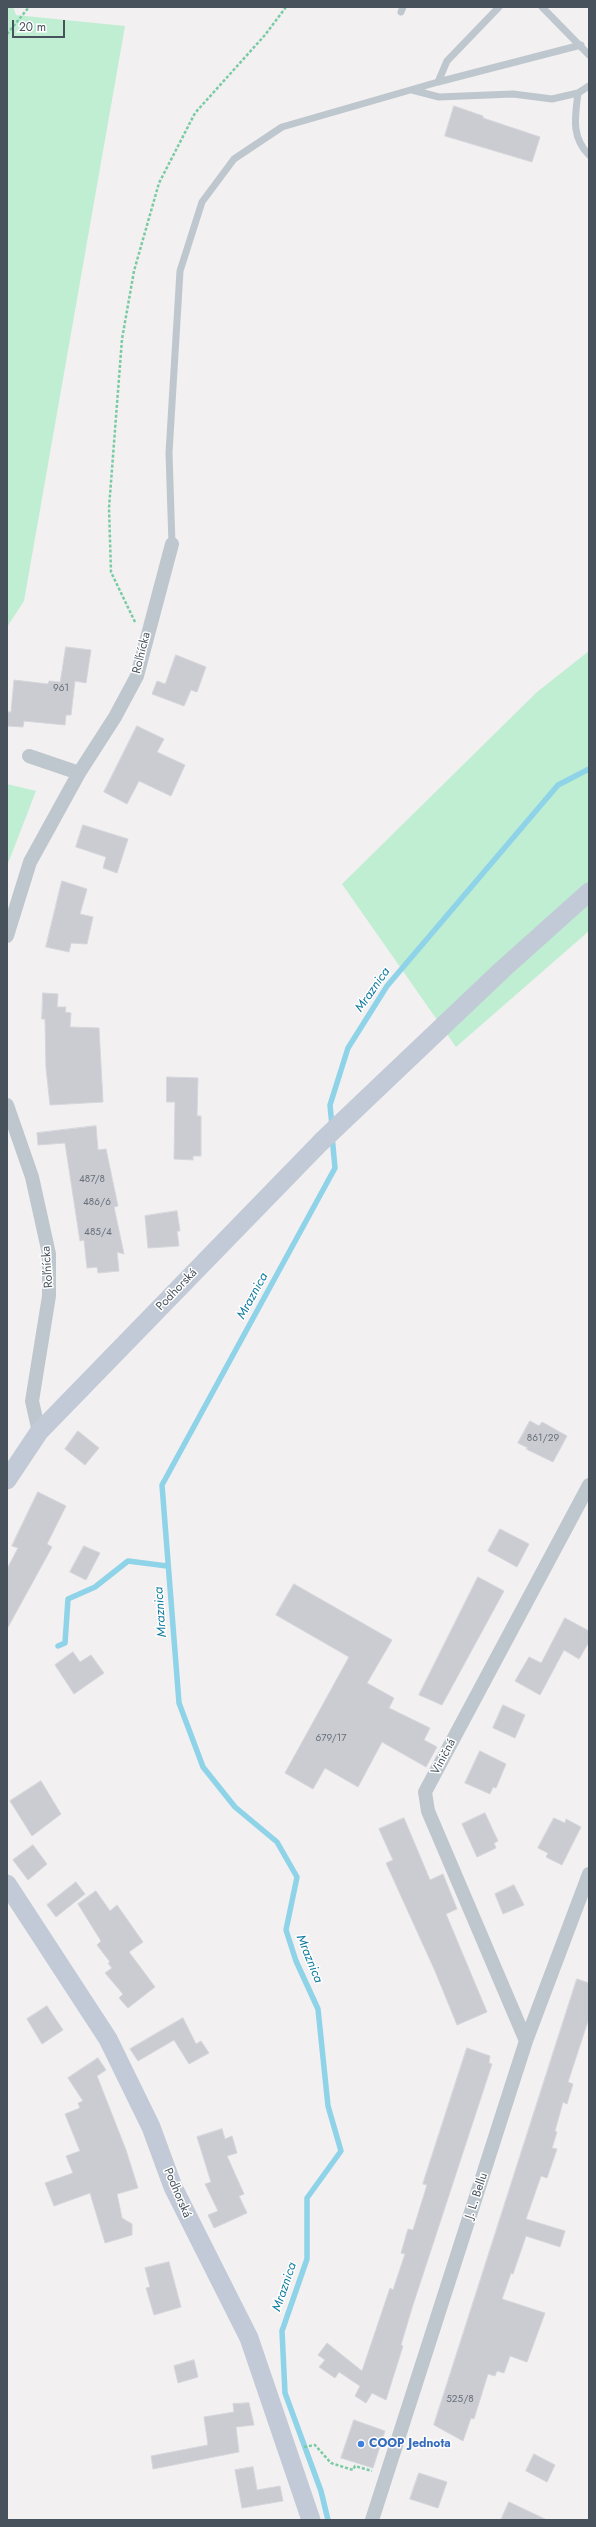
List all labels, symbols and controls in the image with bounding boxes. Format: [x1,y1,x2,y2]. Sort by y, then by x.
scale bar [14,12,67,38]
text: 20 m [19,18,46,36]
street label: Roľnícka [130,631,154,675]
house number: 961 [53,683,69,695]
water label: Mraznica [352,965,394,1015]
house number: 487/8 [79,1174,105,1186]
house number: 486/6 [83,1197,111,1209]
house number: 485/4 [84,1227,112,1239]
street label: Roľnícka [39,1245,57,1289]
street label: Podhorská [154,1266,200,1314]
water label: Mraznica [234,1270,272,1322]
house number: 861/29 [527,1433,559,1445]
water label: Mraznica [151,1586,171,1638]
house number: 679/17 [316,1733,346,1745]
street label: Viničná [429,1737,459,1777]
water label: Mraznica [292,1933,326,1985]
street label: Podhorská [160,2166,194,2220]
street label: J. L. Bellu [463,2171,491,2221]
water label: Mraznica [269,2261,301,2313]
house number: 525/8 [446,2394,474,2406]
place label: COOP Jednota [369,2437,451,2451]
marker: COOP Jednota [356,2439,366,2449]

